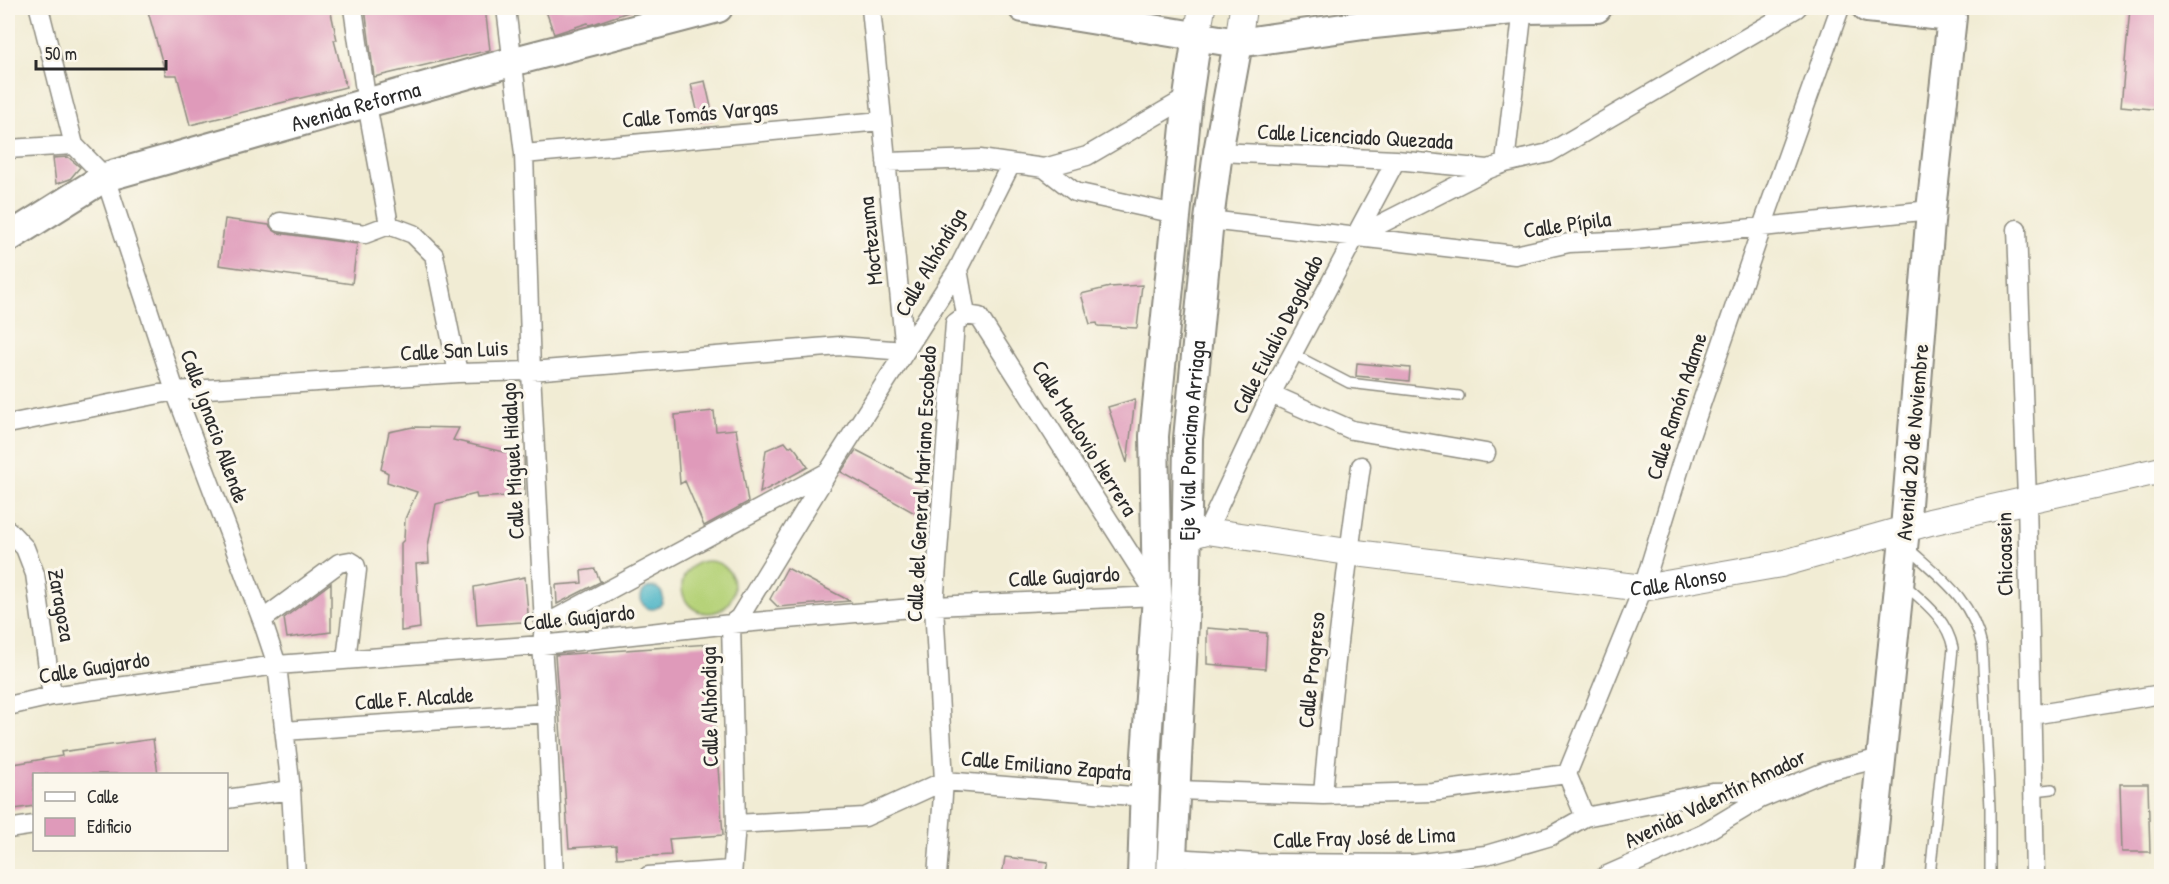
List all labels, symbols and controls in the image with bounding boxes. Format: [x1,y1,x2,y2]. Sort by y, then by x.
scale bar [36,33,166,71]
text: 50 m [45,41,77,66]
street label: Avenida Reforma [287,73,424,139]
street label: Calle Tomás Vargas [621,91,779,135]
street label: Calle Licenciado Quezada [1256,116,1454,156]
street label: Moctezuma [850,195,890,287]
street label: Calle Alhóndiga [887,202,973,322]
street label: Calle Pípila [1521,203,1613,245]
street label: Calle Eulalio Degollado [1224,249,1330,419]
street label: Calle Ramón Adame [1638,328,1714,483]
street label: Calle San Luis [399,332,509,368]
street label: Eje Vial Ponciano Arriaga [1172,339,1212,541]
street label: Avenida 20 de Noviembre [1888,342,1936,542]
street label: Calle Ignacio Allende [173,345,257,507]
street label: Calle del General Mariano Escobedo [899,345,943,623]
street label: Calle Maclovio Herrera [1025,354,1145,522]
street label: Calle Miguel Hidalgo [493,382,531,540]
street label: Chicoasein [1988,512,2020,596]
street label: Calle Guajardo [1007,558,1121,594]
street label: Calle Alonso [1628,559,1728,603]
street label: Zaragoza [41,566,83,644]
street label: Calle Guajardo [522,596,636,638]
street label: Calle Progreso [1290,610,1332,729]
street label: Calle Guajardo [36,643,152,691]
street label: Calle Alhóndiga [693,646,725,768]
street label: Calle F. Alcalde [354,679,475,717]
street label: Avenida Valentín Amador [1619,741,1811,855]
street label: Calle Emiliano Zapata [960,743,1133,787]
legend [33,773,228,851]
text: Calle [87,784,119,809]
text: Edificio [87,814,131,839]
street label: Calle Fray José de Lima [1272,819,1456,855]

